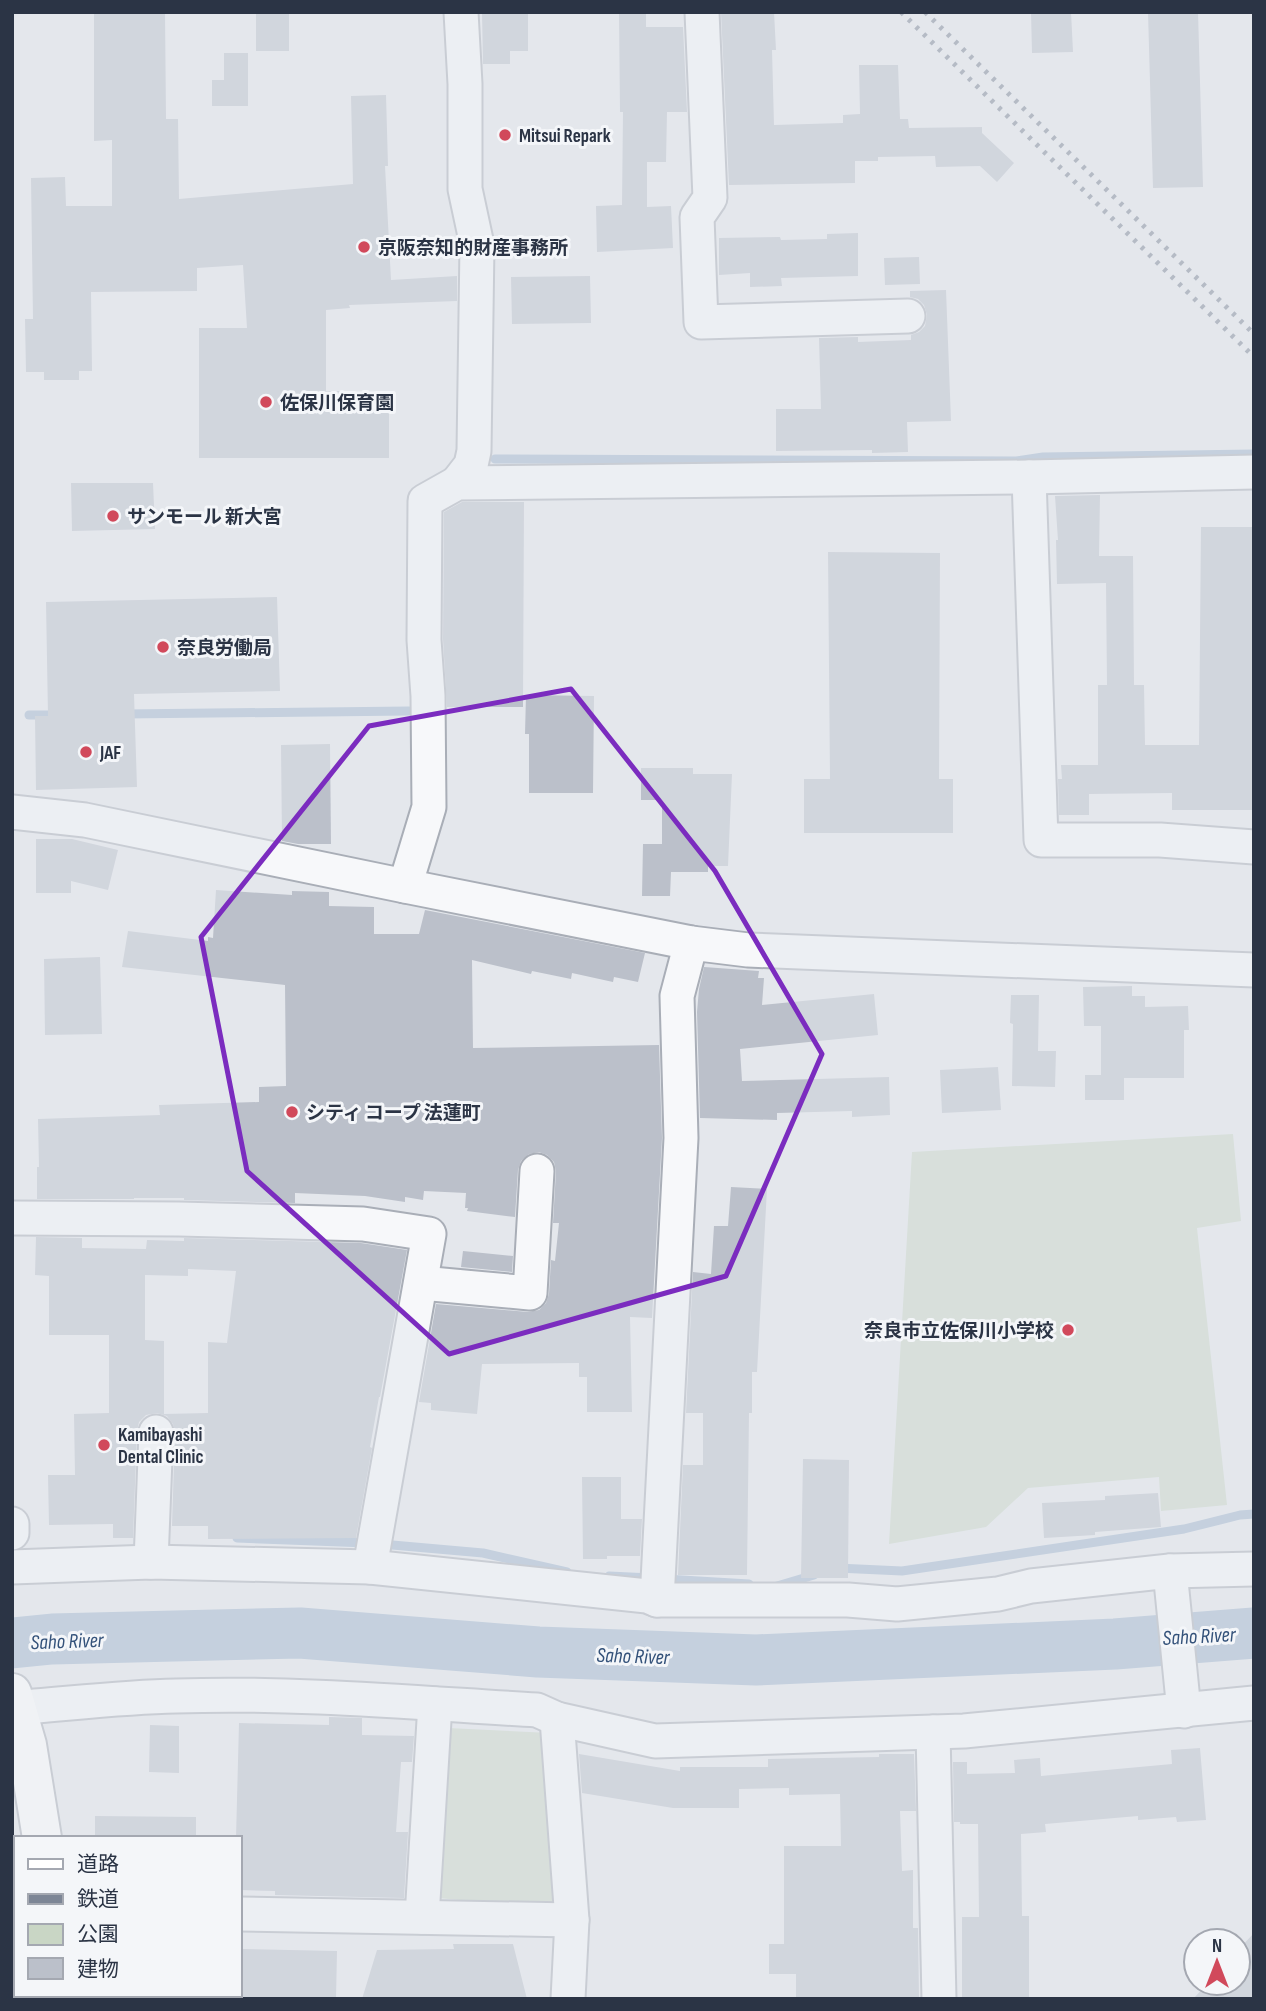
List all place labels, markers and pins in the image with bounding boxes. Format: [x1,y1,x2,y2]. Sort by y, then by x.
place label: Mitsui Repark [519,125,611,148]
marker: Mitsui Repark [497,127,513,143]
place label: 京阪奈知的財産事務所 [378,237,568,260]
marker: 京阪奈知的財産事務所 [356,239,372,255]
place label: 佐保川保育園 [280,392,394,415]
marker: 佐保川保育園 [258,394,274,410]
place label: サンモール 新大宮 [127,506,282,529]
marker: サンモール 新大宮 [105,508,121,524]
place label: 奈良労働局 [177,637,272,660]
marker: 奈良労働局 [155,639,171,655]
place label: JAF [99,742,121,765]
marker: JAF [78,744,94,760]
place label: シティ コープ 法蓮町 [306,1102,481,1125]
marker: シティ コープ 法蓮町 [284,1104,300,1120]
place label: 奈良市立佐保川小学校 [864,1320,1054,1343]
marker: 奈良市立佐保川小学校 [1060,1322,1076,1338]
place label: Kamibayashi Dental Clinic [118,1424,203,1469]
marker: Kamibayashi Dental Clinic [96,1437,112,1453]

